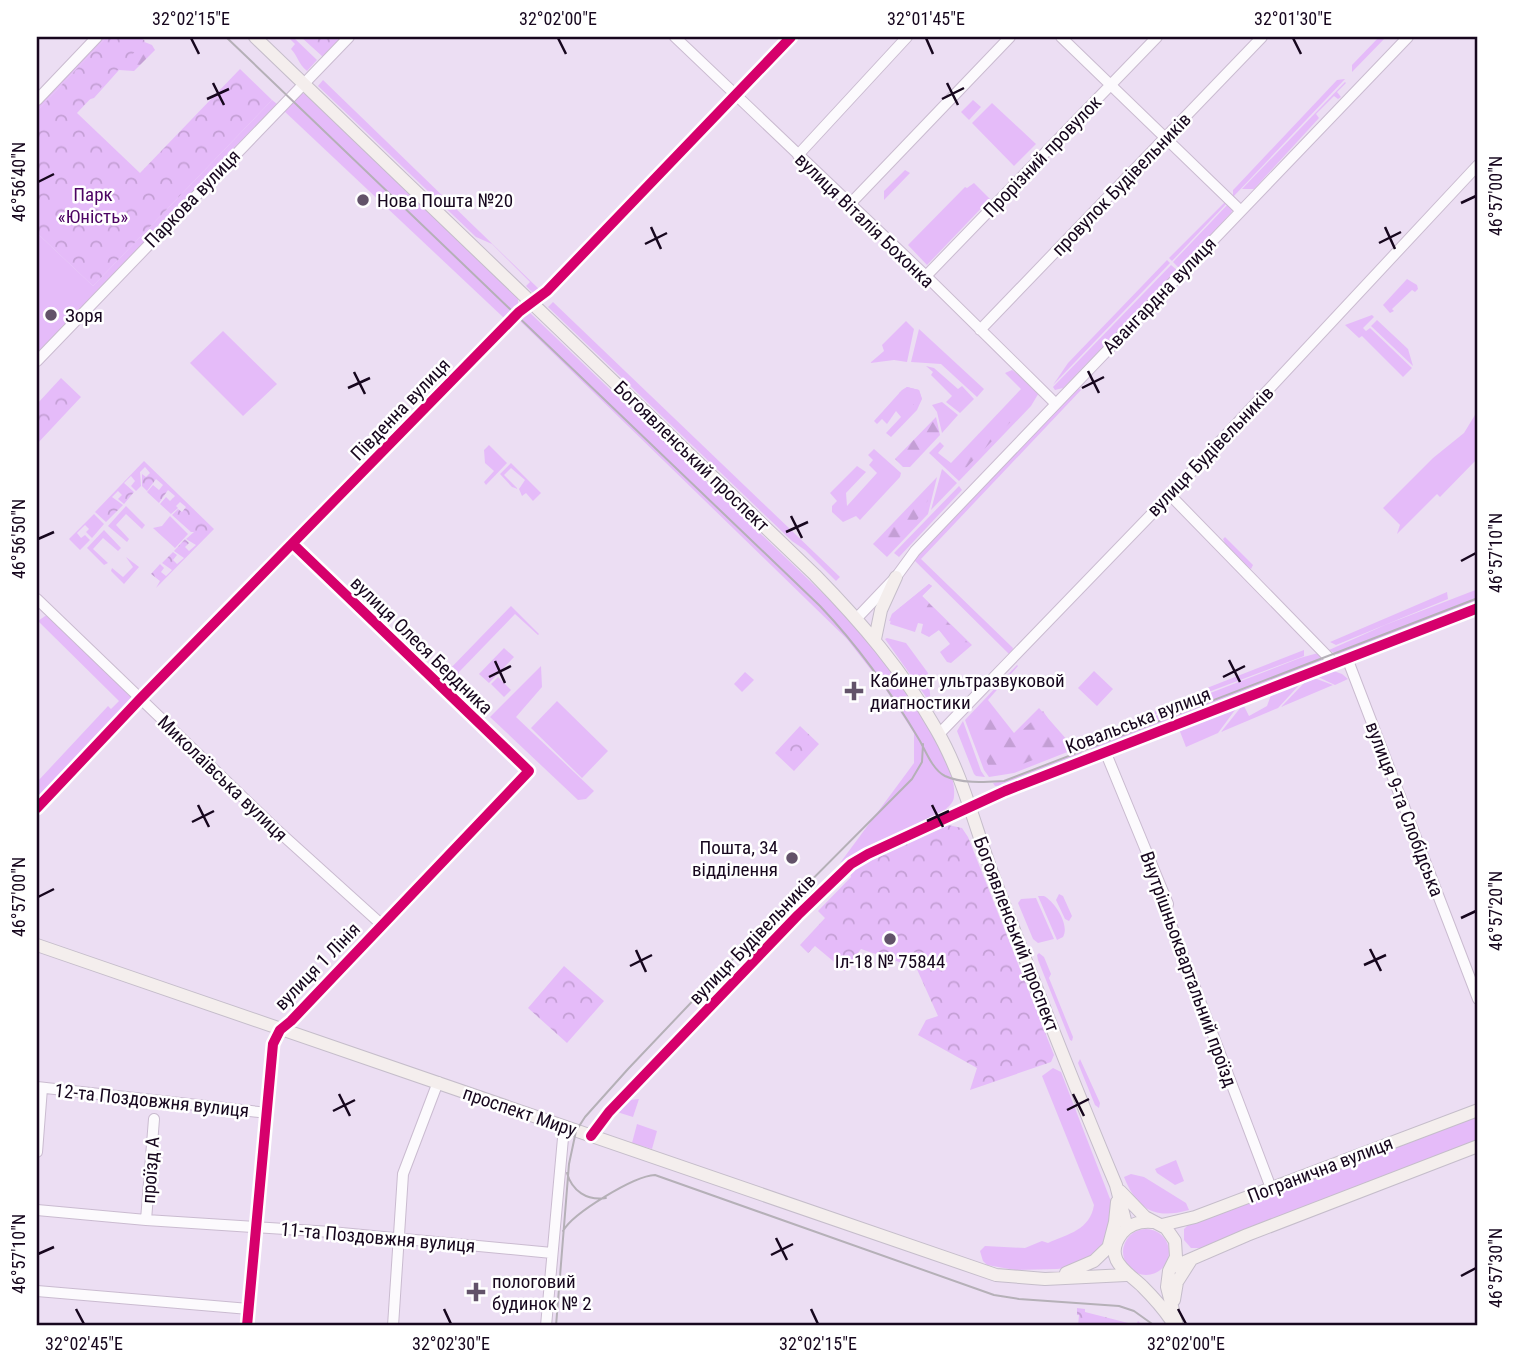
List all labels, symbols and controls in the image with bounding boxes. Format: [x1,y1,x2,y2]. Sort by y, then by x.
text: 32°02'15"E [152,8,230,29]
text: 32°02'00"E [519,8,597,29]
text: 32°01'45"E [887,8,965,29]
text: 32°01'30"E [1254,8,1332,29]
street label: Прорізний провулок [978,91,1106,222]
street label: провулок Будівельників [1047,108,1196,261]
text: 46°56'40"N [8,142,29,222]
street label: Паркова вулиця [140,145,245,252]
street label: вулиця Віталія Бохонка [790,148,939,293]
text: 46°57'00"N [1485,156,1506,236]
park label: Парк «Юність» [58,183,128,228]
place label: Нова Пошта №20 [377,189,513,212]
marker: Нова Пошта №20 [355,192,371,208]
street label: Авангардна вулиця [1098,232,1221,359]
place label: Зоря [65,304,103,327]
marker: Зоря [43,307,59,323]
street label: Південна вулиця [346,353,455,465]
street label: Богоявленський проспект [609,376,774,537]
street label: вулиця Будівельників [1142,381,1278,521]
text: 46°56'50"N [8,499,29,579]
text: 46°57'10"N [1485,513,1506,593]
street label: вулиця Олеся Бердника [346,572,497,719]
place label: Кабинет ультразвуковой диагностики [870,669,1065,714]
marker: Кабинет ультразвуковой диагностики [844,681,864,701]
street label: Ковальська вулиця [1062,682,1214,759]
street label: Миколаївська вулиця [153,711,292,846]
street label: вулиця 9-та Слобідська [1361,719,1448,900]
street label: Богоявленський проспект [969,833,1064,1035]
place label: Пошта, 34 відділення [692,836,778,881]
street label: Внутрішньоквартальний проїзд [1135,848,1242,1090]
marker: Пошта, 34 відділення [784,850,800,866]
text: 46°57'00"N [8,857,29,937]
street label: вулиця Будівельників [684,869,820,1009]
text: 46°57'20"N [1485,871,1506,951]
street label: вулиця 1 Лінія [270,918,365,1015]
marker: Іл-18 № 75844 [882,931,898,947]
place label: Іл-18 № 75844 [835,950,945,973]
street label: 12-та Поздовжня вулиця [54,1079,250,1122]
street label: проспект Миру [460,1081,580,1142]
street label: Погранична вулиця [1244,1131,1396,1208]
street label: проїзд А [137,1136,164,1204]
text: 46°57'10"N [8,1214,29,1294]
street label: 11-та Поздовжня вулиця [280,1218,476,1257]
text: 46°57'30"N [1485,1228,1506,1308]
place label: пологовий будинок № 2 [492,1270,592,1315]
marker: пологовий будинок № 2 [466,1282,486,1302]
text: 32°02'45"E [45,1333,123,1354]
text: 32°02'30"E [412,1333,490,1354]
text: 32°02'15"E [779,1333,857,1354]
text: 32°02'00"E [1147,1333,1225,1354]

